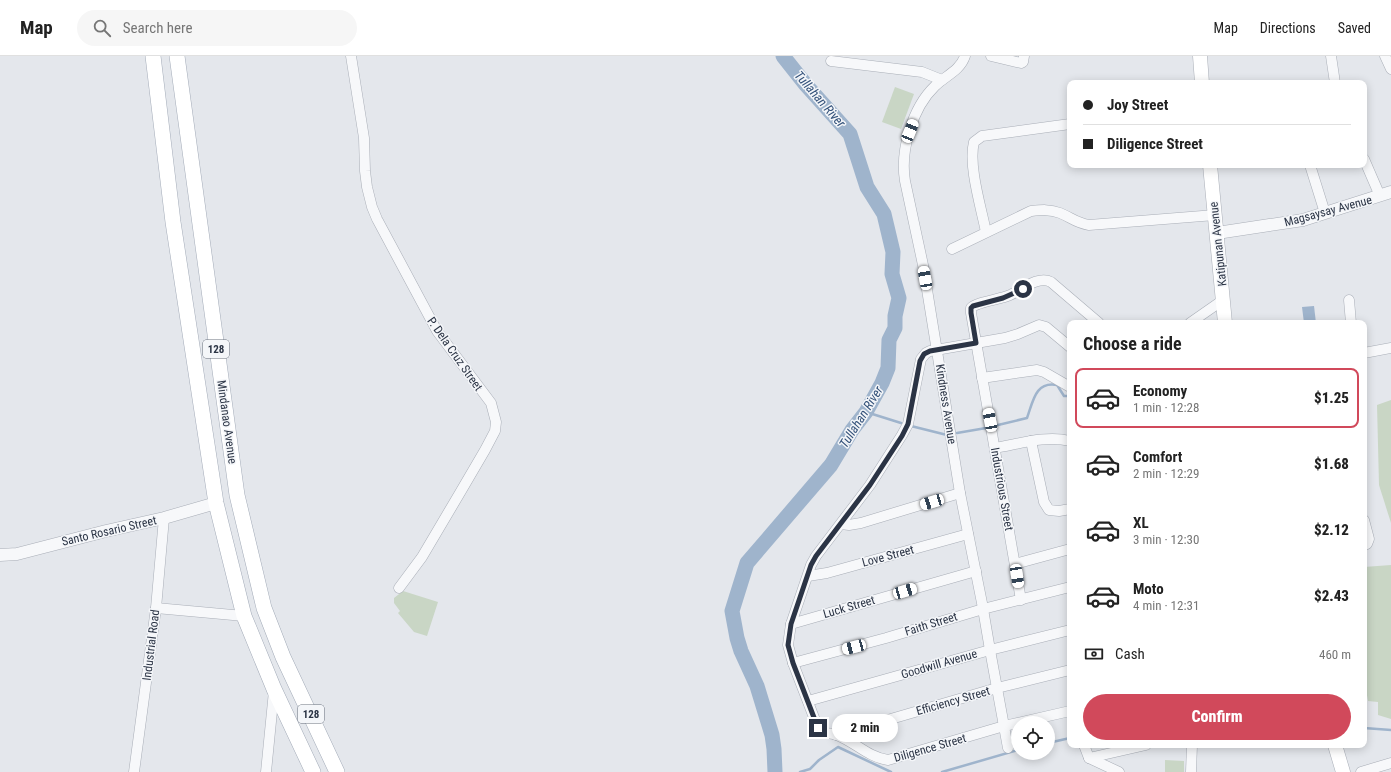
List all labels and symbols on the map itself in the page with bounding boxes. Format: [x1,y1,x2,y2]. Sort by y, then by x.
water label: Tullahan River [791,68,849,131]
car [900,118,920,144]
street label: Magsaysay Avenue [1283,192,1374,229]
street label: Katipunan Avenue [1207,201,1229,287]
car [917,265,933,291]
route start [1014,280,1032,298]
street label: P. Dela Cruz Street [424,314,486,394]
road number: 128 [203,340,229,358]
street label: Kindness Avenue [933,363,959,445]
street label: Mindanao Avenue [214,379,240,465]
water label: Tullahan River [836,382,886,451]
car [982,407,998,433]
street label: Industrious Street [988,446,1016,532]
car [919,493,945,511]
street label: Santo Rosario Street [60,513,158,549]
street label: Love Street [860,542,916,570]
car [1009,563,1025,589]
car [892,582,918,600]
street label: Luck Street [822,593,877,621]
street label: Industrial Road [140,609,162,681]
street label: Faith Street [903,609,959,639]
car [841,638,867,656]
street label: Goodwill Avenue [899,646,979,682]
street label: Efficiency Street [915,684,992,718]
road number: 128 [298,705,324,723]
callout: 2 min [832,714,898,742]
route end [809,719,827,737]
street label: Diligence Street [892,731,968,765]

